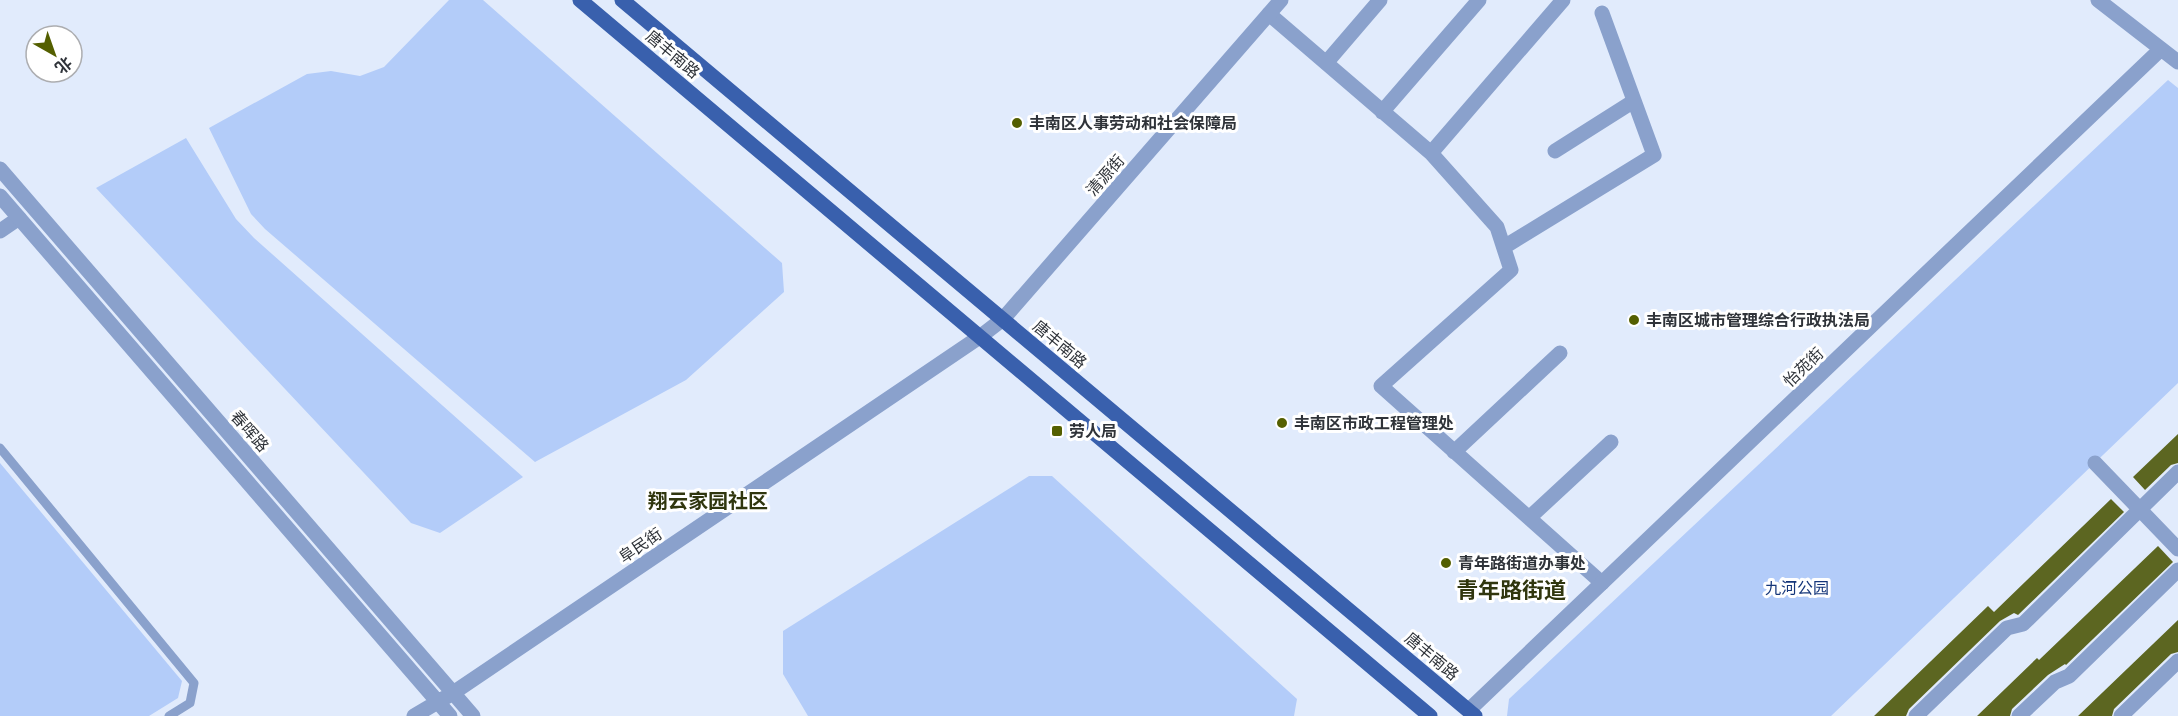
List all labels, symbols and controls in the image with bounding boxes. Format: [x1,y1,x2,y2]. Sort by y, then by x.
north arrow [24,24,84,84]
street label: 唐丰南路 [641,25,705,83]
text: 北 [50,52,77,79]
place label: 丰南区人事劳动和社会保障局 [1029,112,1237,134]
marker: 丰南区人事劳动和社会保障局 [1010,116,1024,130]
street label: 清源街 [1081,150,1129,200]
place label: 丰南区城市管理综合行政执法局 [1646,309,1870,331]
marker: 丰南区城市管理综合行政执法局 [1627,313,1641,327]
street label: 唐丰南路 [1028,315,1092,373]
street label: 怡苑街 [1778,342,1828,392]
street label: 春晖路 [226,406,274,456]
place label: 丰南区市政工程管理处 [1294,412,1454,434]
marker: 丰南区市政工程管理处 [1275,416,1289,430]
place label: 劳人局 [1069,420,1117,442]
marker: 劳人局 [1050,424,1064,438]
district label: 翔云家园社区 [648,487,768,514]
street label: 阜民街 [614,522,666,568]
place label: 青年路街道办事处 [1458,552,1586,574]
marker: 青年路街道办事处 [1439,556,1453,570]
district label: 青年路街道 [1456,574,1566,604]
park label: 九河公园 [1765,577,1829,599]
street label: 唐丰南路 [1400,627,1464,685]

